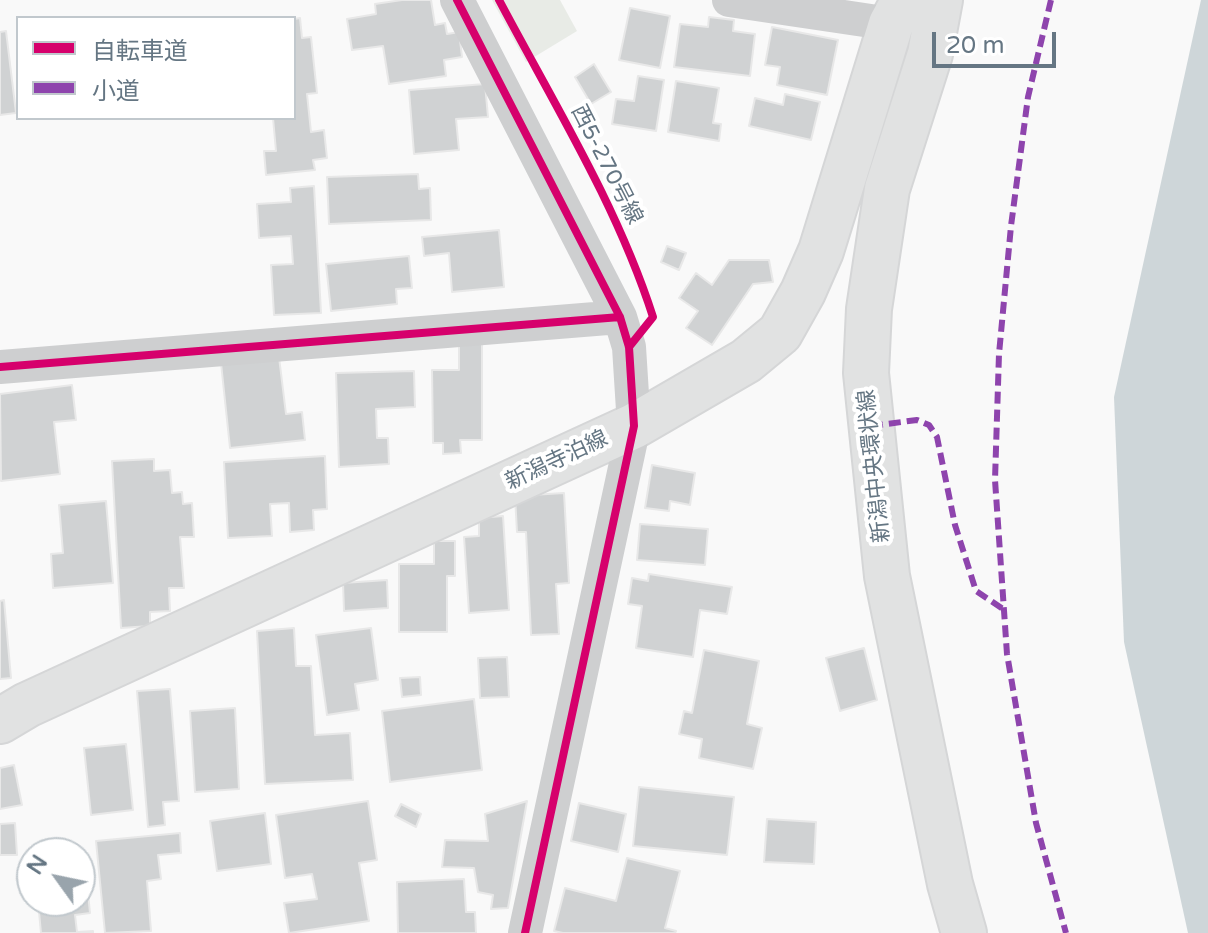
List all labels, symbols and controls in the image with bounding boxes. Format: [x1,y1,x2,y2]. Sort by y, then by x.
legend [16,16,296,120]
scale bar [936,16,1060,66]
text: 20 m [946,31,1004,60]
text: 自転車道 [92,37,188,66]
text: 小道 [92,77,140,106]
street label: 西5-270号線 [565,101,647,229]
street label: 新潟中央環状線 [854,388,896,544]
street label: 新潟寺泊線 [502,426,612,496]
north arrow [16,837,96,917]
text: N [22,851,53,880]

